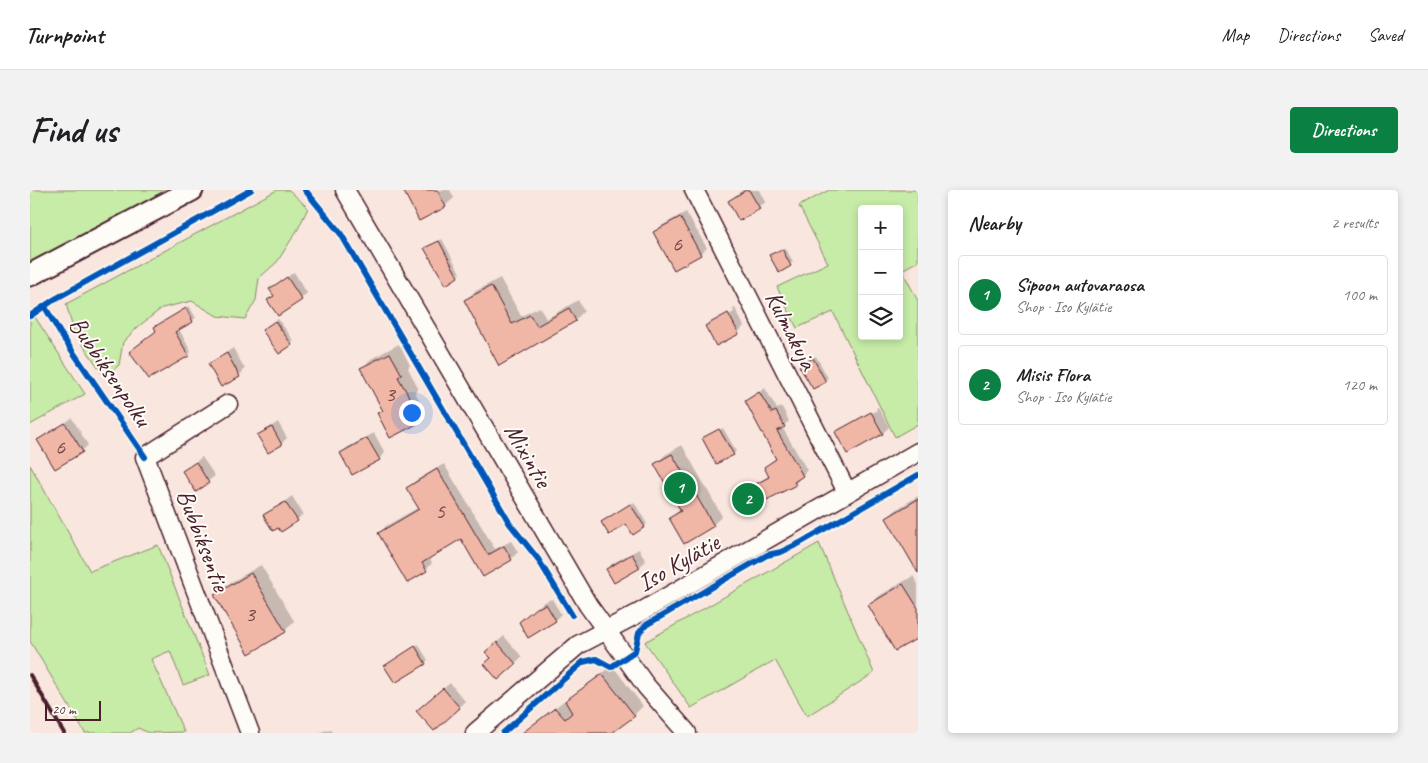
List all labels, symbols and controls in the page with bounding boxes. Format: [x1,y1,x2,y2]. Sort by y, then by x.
text: Turnpoint [25,20,104,50]
text: Map [1222,24,1249,46]
text: Directions [1277,24,1340,46]
text: Saved [1368,24,1403,46]
button: Directions [1290,107,1398,153]
text: Find us [30,108,117,153]
map controls [858,205,903,340]
button: + [858,205,903,250]
text: Nearby [968,210,1021,236]
text: 2 results [1331,213,1378,233]
house number: 6 [672,230,683,258]
button: − [858,250,903,295]
text: Sipoon autovaraosa [1016,273,1144,297]
text: 1 [981,285,989,305]
text: 100 m [1343,285,1377,305]
street label: Kulmakuja [758,286,825,377]
button: layers [858,295,903,340]
text: Shop · Iso Kylätie [1016,297,1111,317]
street label: Bubbiksenpolku [62,310,160,434]
text: Misis Flora [1016,363,1090,387]
text: 2 [981,375,989,395]
text: 120 m [1343,375,1377,395]
house number: 3 [385,380,397,408]
text: Shop · Iso Kylätie [1016,387,1111,407]
your location [399,400,425,426]
street label: Mixintie [497,418,560,495]
house number: 6 [55,433,66,461]
pin: 1 [664,469,696,507]
pin: 2 [732,480,764,518]
street label: Bubbiksentie [169,485,238,598]
house number: 5 [435,497,446,525]
street label: Iso Kylätie [632,526,727,599]
house number: 3 [245,600,257,628]
scale bar [45,698,101,721]
text: 20 m [52,701,76,718]

